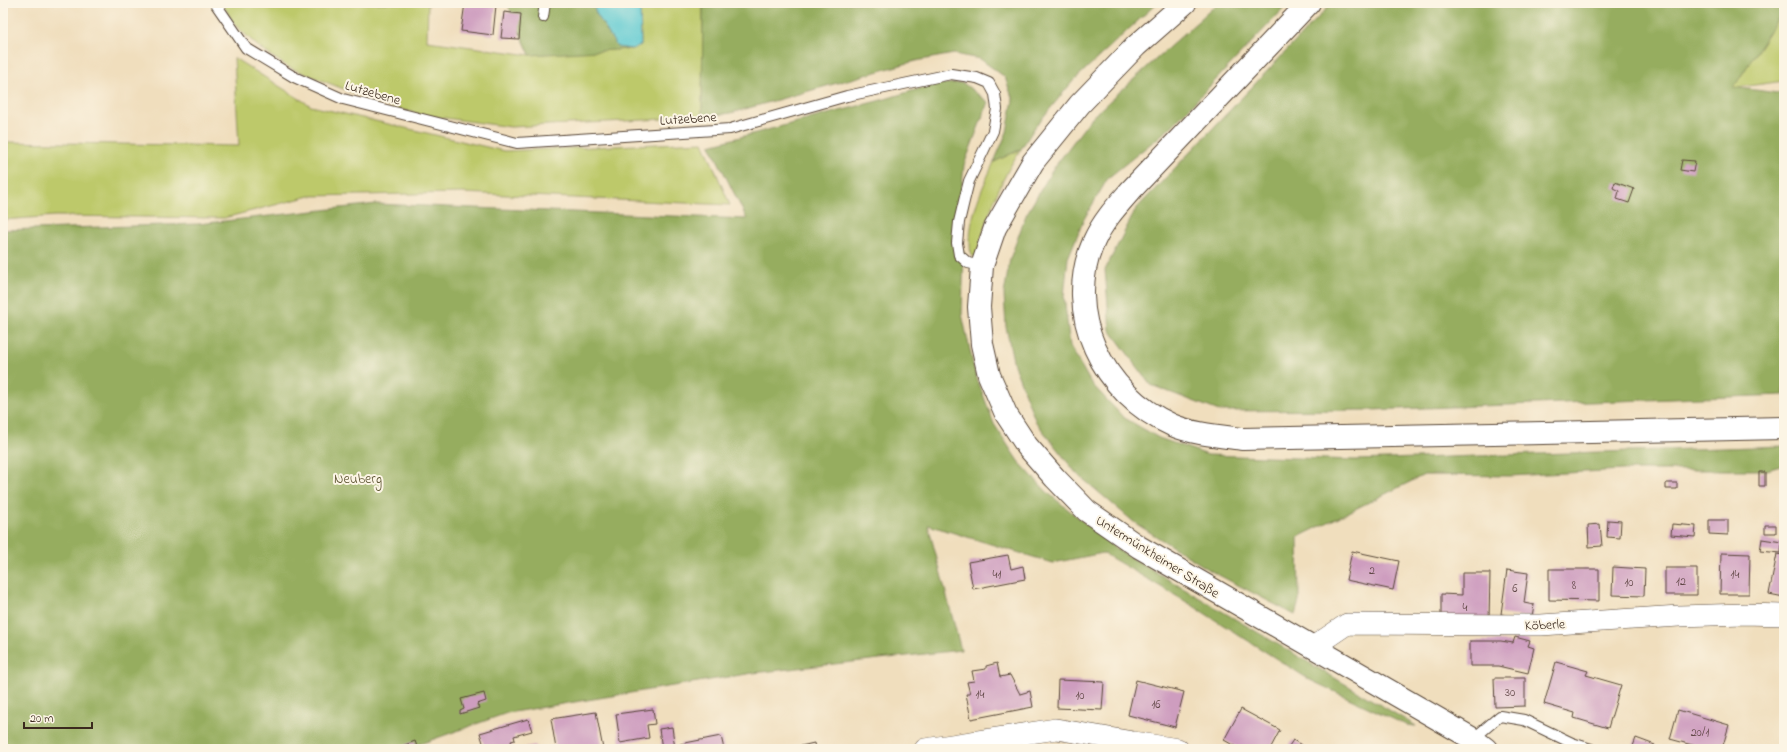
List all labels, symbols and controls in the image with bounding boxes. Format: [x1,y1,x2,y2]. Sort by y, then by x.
street label: Lutzebene [342,76,403,112]
street label: Lutzebene [659,107,718,132]
park label: Neuberg [334,469,382,491]
street label: Untermünkheimer Straße [1091,511,1224,604]
house number: 2 [1369,562,1375,580]
house number: 41 [993,566,1002,584]
house number: 14 [1731,566,1739,584]
house number: 12 [1676,573,1686,591]
house number: 10 [1624,574,1634,592]
house number: 8 [1572,577,1577,595]
house number: 6 [1512,580,1518,598]
house number: 4 [1463,599,1468,617]
street label: Köberle [1525,614,1566,637]
house number: 30 [1505,684,1515,702]
house number: 14 [976,686,984,704]
house number: 10 [1075,687,1085,705]
house number: 16 [1151,696,1161,714]
scale bar [24,704,92,730]
text: 20 m [30,710,53,728]
house number: 20/1 [1691,724,1710,742]

